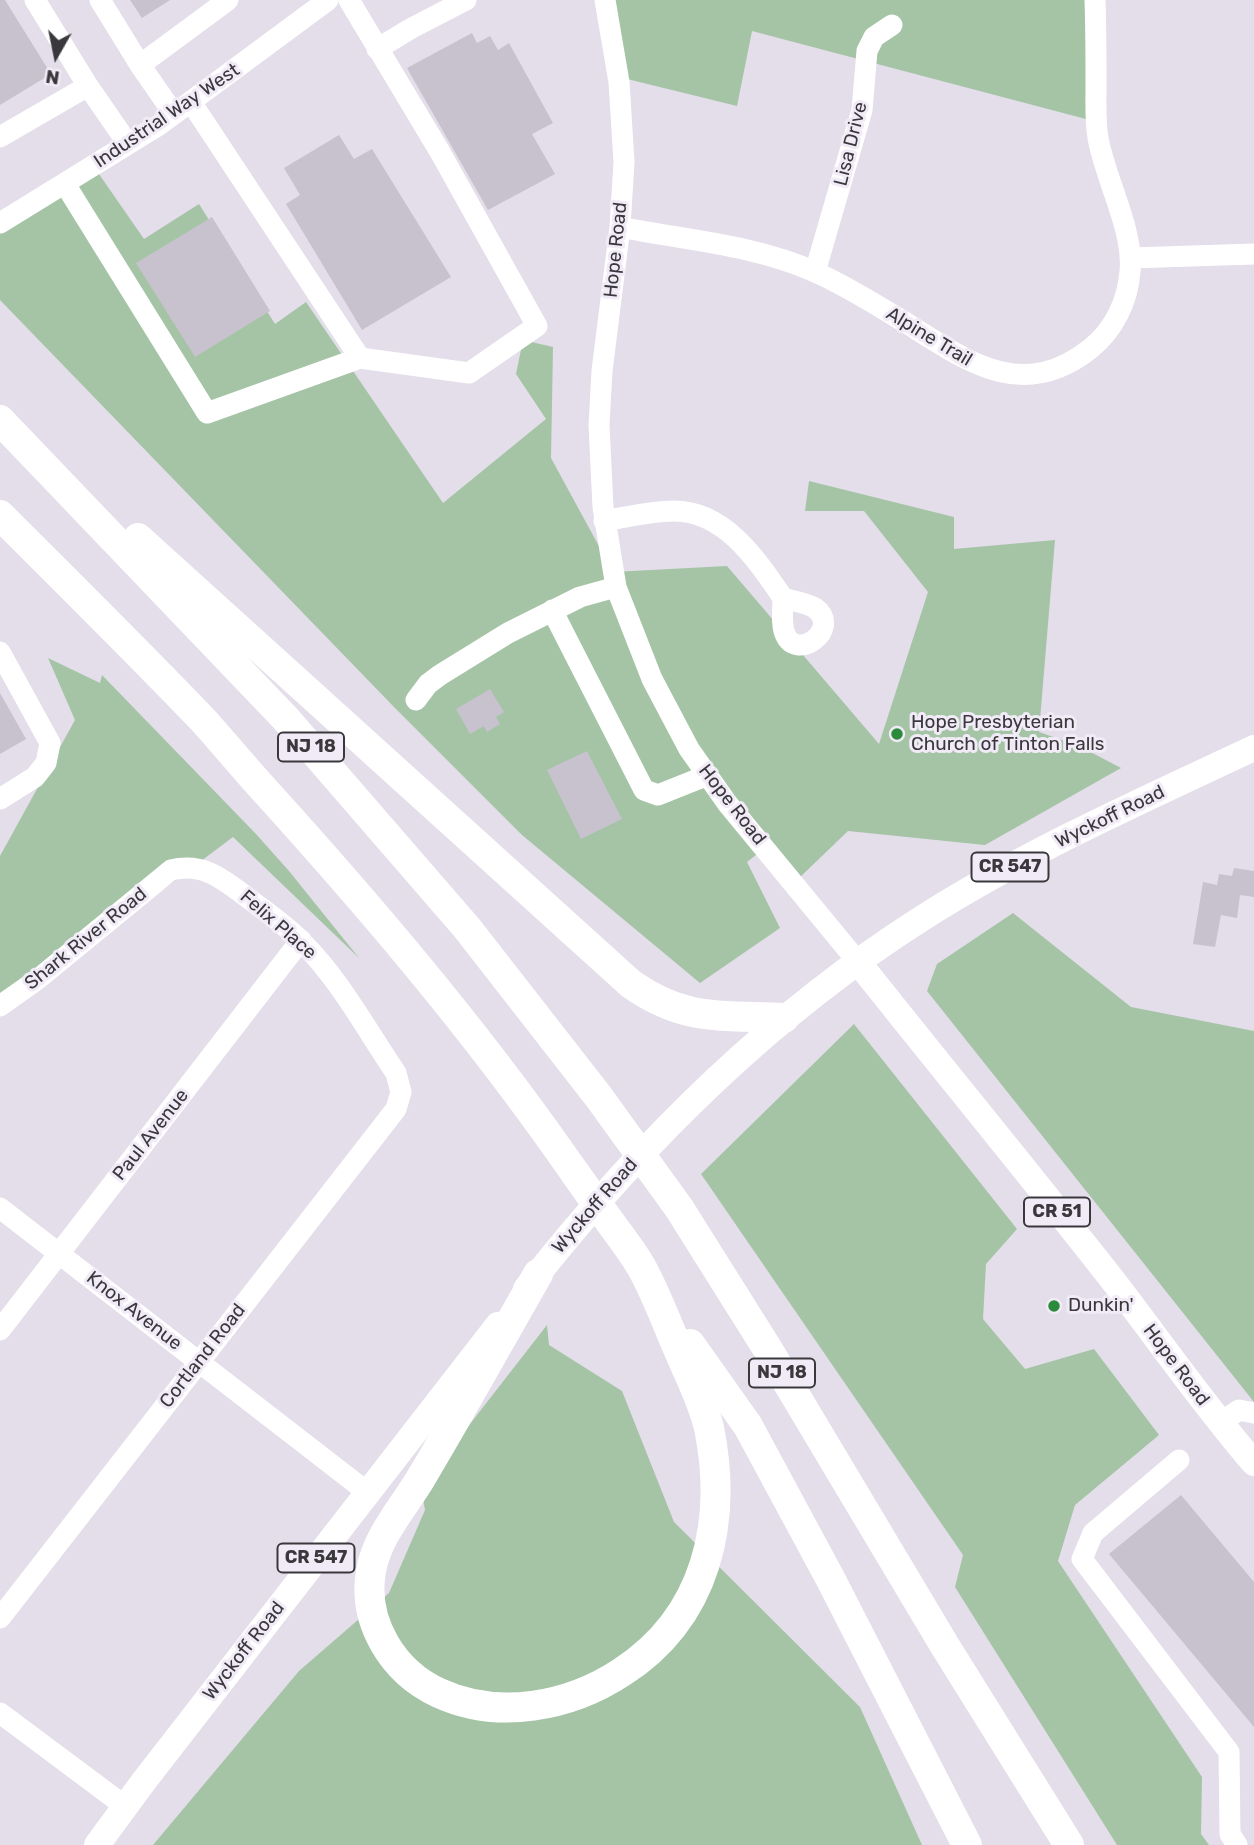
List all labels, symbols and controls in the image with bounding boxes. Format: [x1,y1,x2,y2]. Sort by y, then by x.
north arrow [21,21,91,91]
street label: Industrial Way West [90,59,244,173]
text: N [44,65,61,90]
street label: Lisa Drive [830,100,872,188]
street label: Hope Road [600,201,632,299]
street label: Alpine Trail [882,302,976,372]
place label: Hope Presbyterian Church of Tinton Falls [911,712,1105,756]
marker: Hope Presbyterian Church of Tinton Falls [889,726,905,742]
road number: NJ 18 [278,732,344,762]
street label: Hope Road [693,760,771,850]
street label: Wyckoff Road [1052,781,1168,853]
road number: CR 547 [972,852,1048,882]
street label: Shark River Road [20,883,152,995]
street label: Felix Place [235,886,321,964]
street label: Paul Avenue [108,1085,194,1185]
street label: Wyckoff Road [547,1154,643,1258]
road number: CR 51 [1024,1198,1090,1226]
street label: Knox Avenue [82,1267,186,1355]
place label: Dunkin' [1068,1295,1134,1317]
marker: Dunkin' [1046,1298,1062,1314]
street label: Cortland Road [155,1299,251,1413]
street label: Hope Road [1138,1320,1214,1410]
road number: NJ 18 [749,1358,815,1388]
road number: CR 547 [278,1544,354,1573]
street label: Wyckoff Road [198,1597,290,1705]

